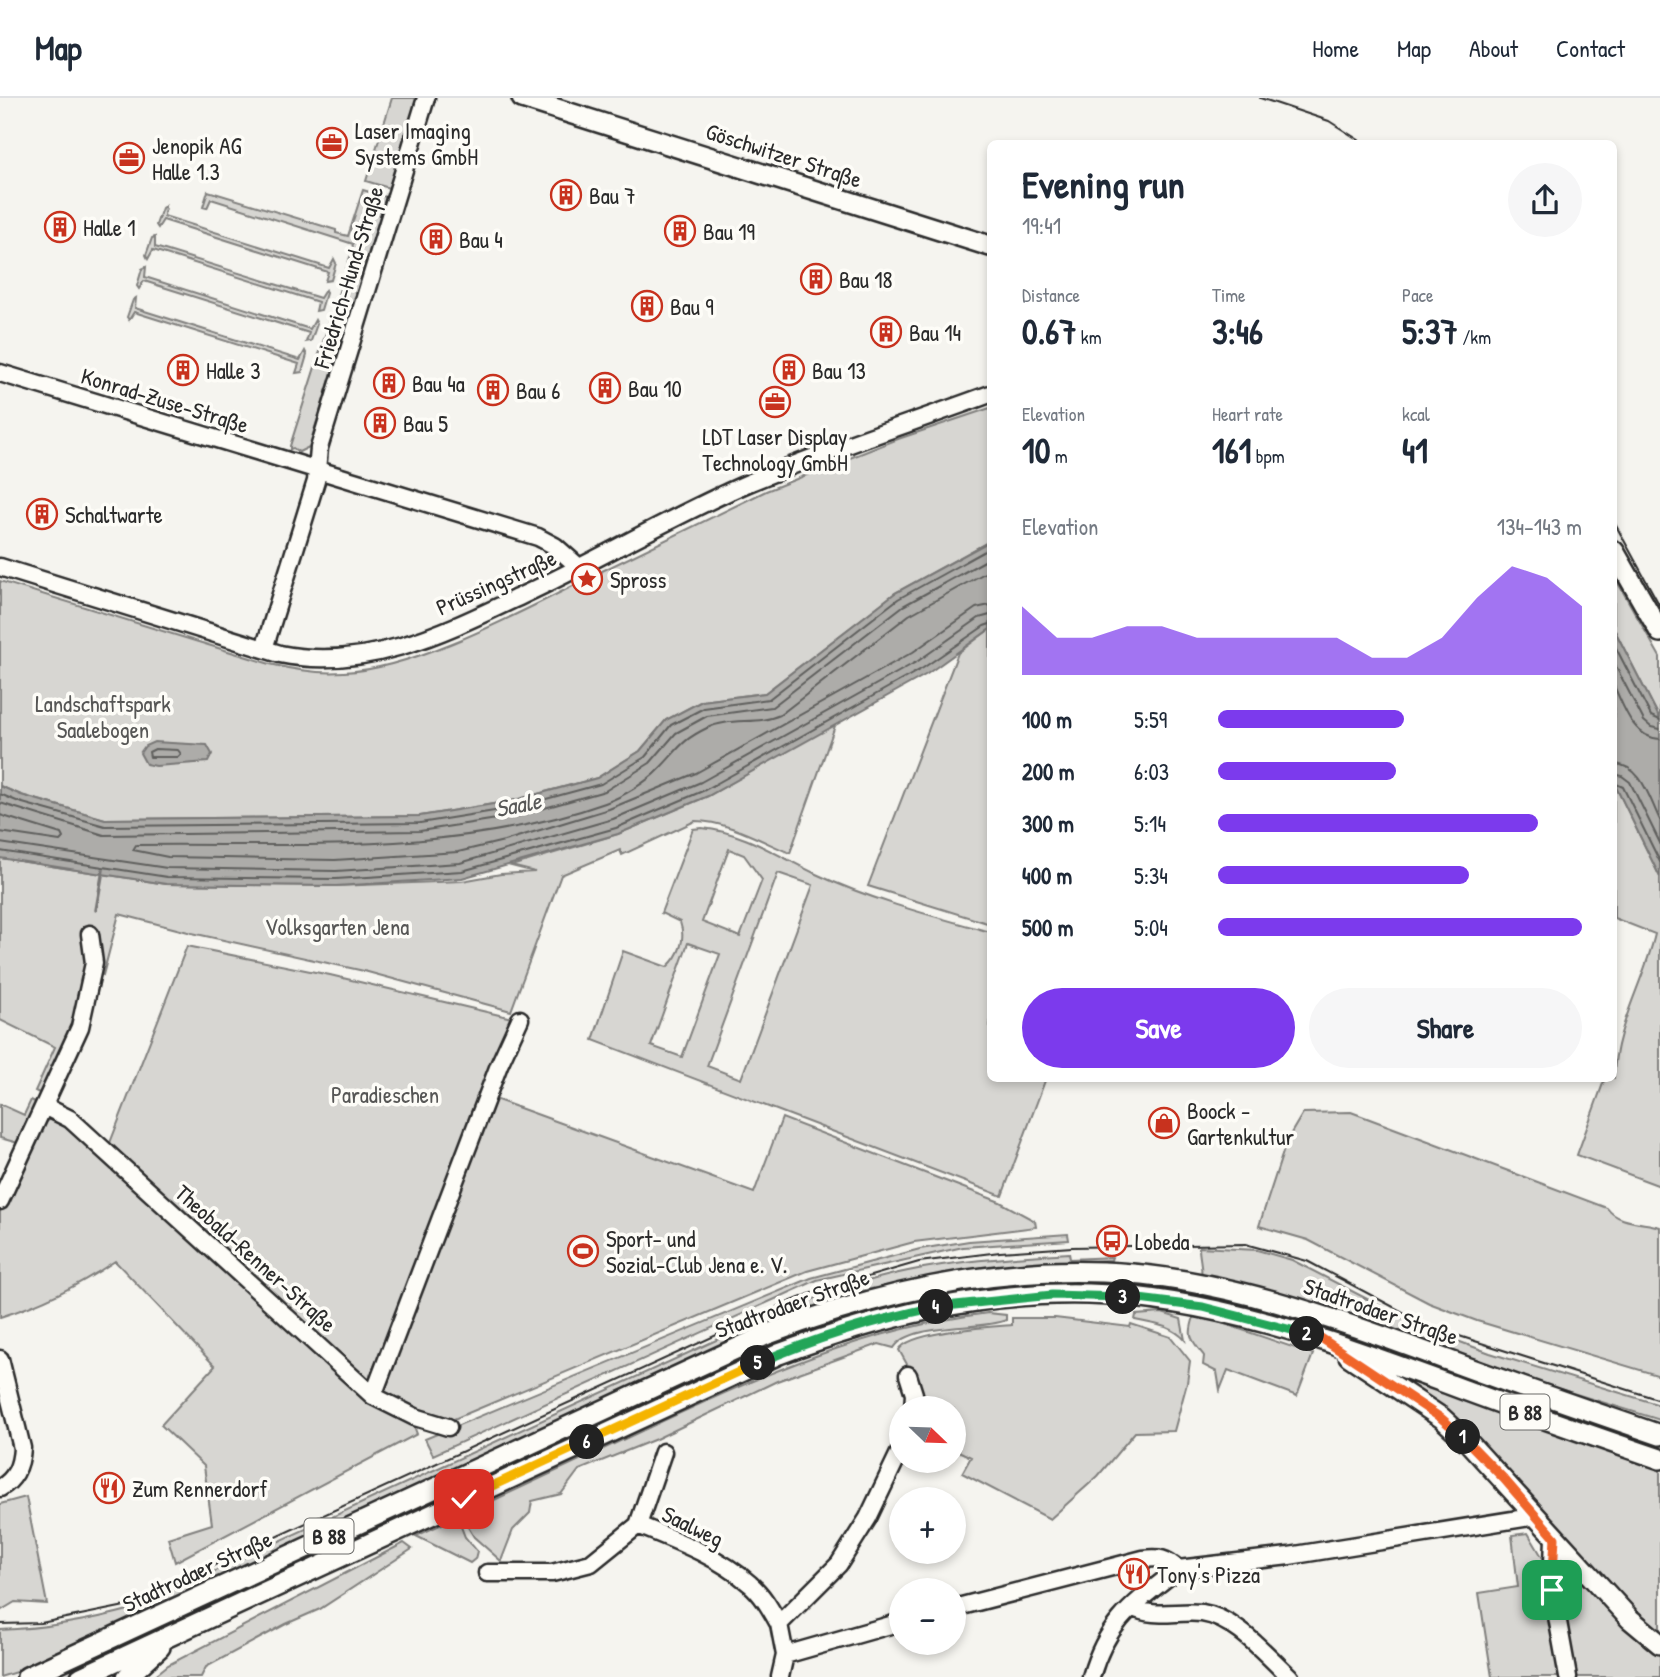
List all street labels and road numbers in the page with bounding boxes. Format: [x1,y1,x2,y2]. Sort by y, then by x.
street label: Göschwitzer Straße [702,115,866,195]
street label: Friedrich-Hund-Straße [305,182,390,373]
street label: Konrad-Zuse-Straße [77,360,253,440]
street label: Prüssingstraße [431,542,561,622]
street label: Theobald-Renner-Straße [169,1177,343,1339]
street label: Stadtrodaer Straße [711,1261,873,1345]
street label: Stadtrodaer Straße [1300,1270,1462,1352]
road number: B 88 [1500,1394,1550,1430]
street label: Saalweg [657,1498,729,1554]
road number: B 88 [304,1518,354,1554]
street label: Stadtrodaer Straße [117,1523,277,1619]

